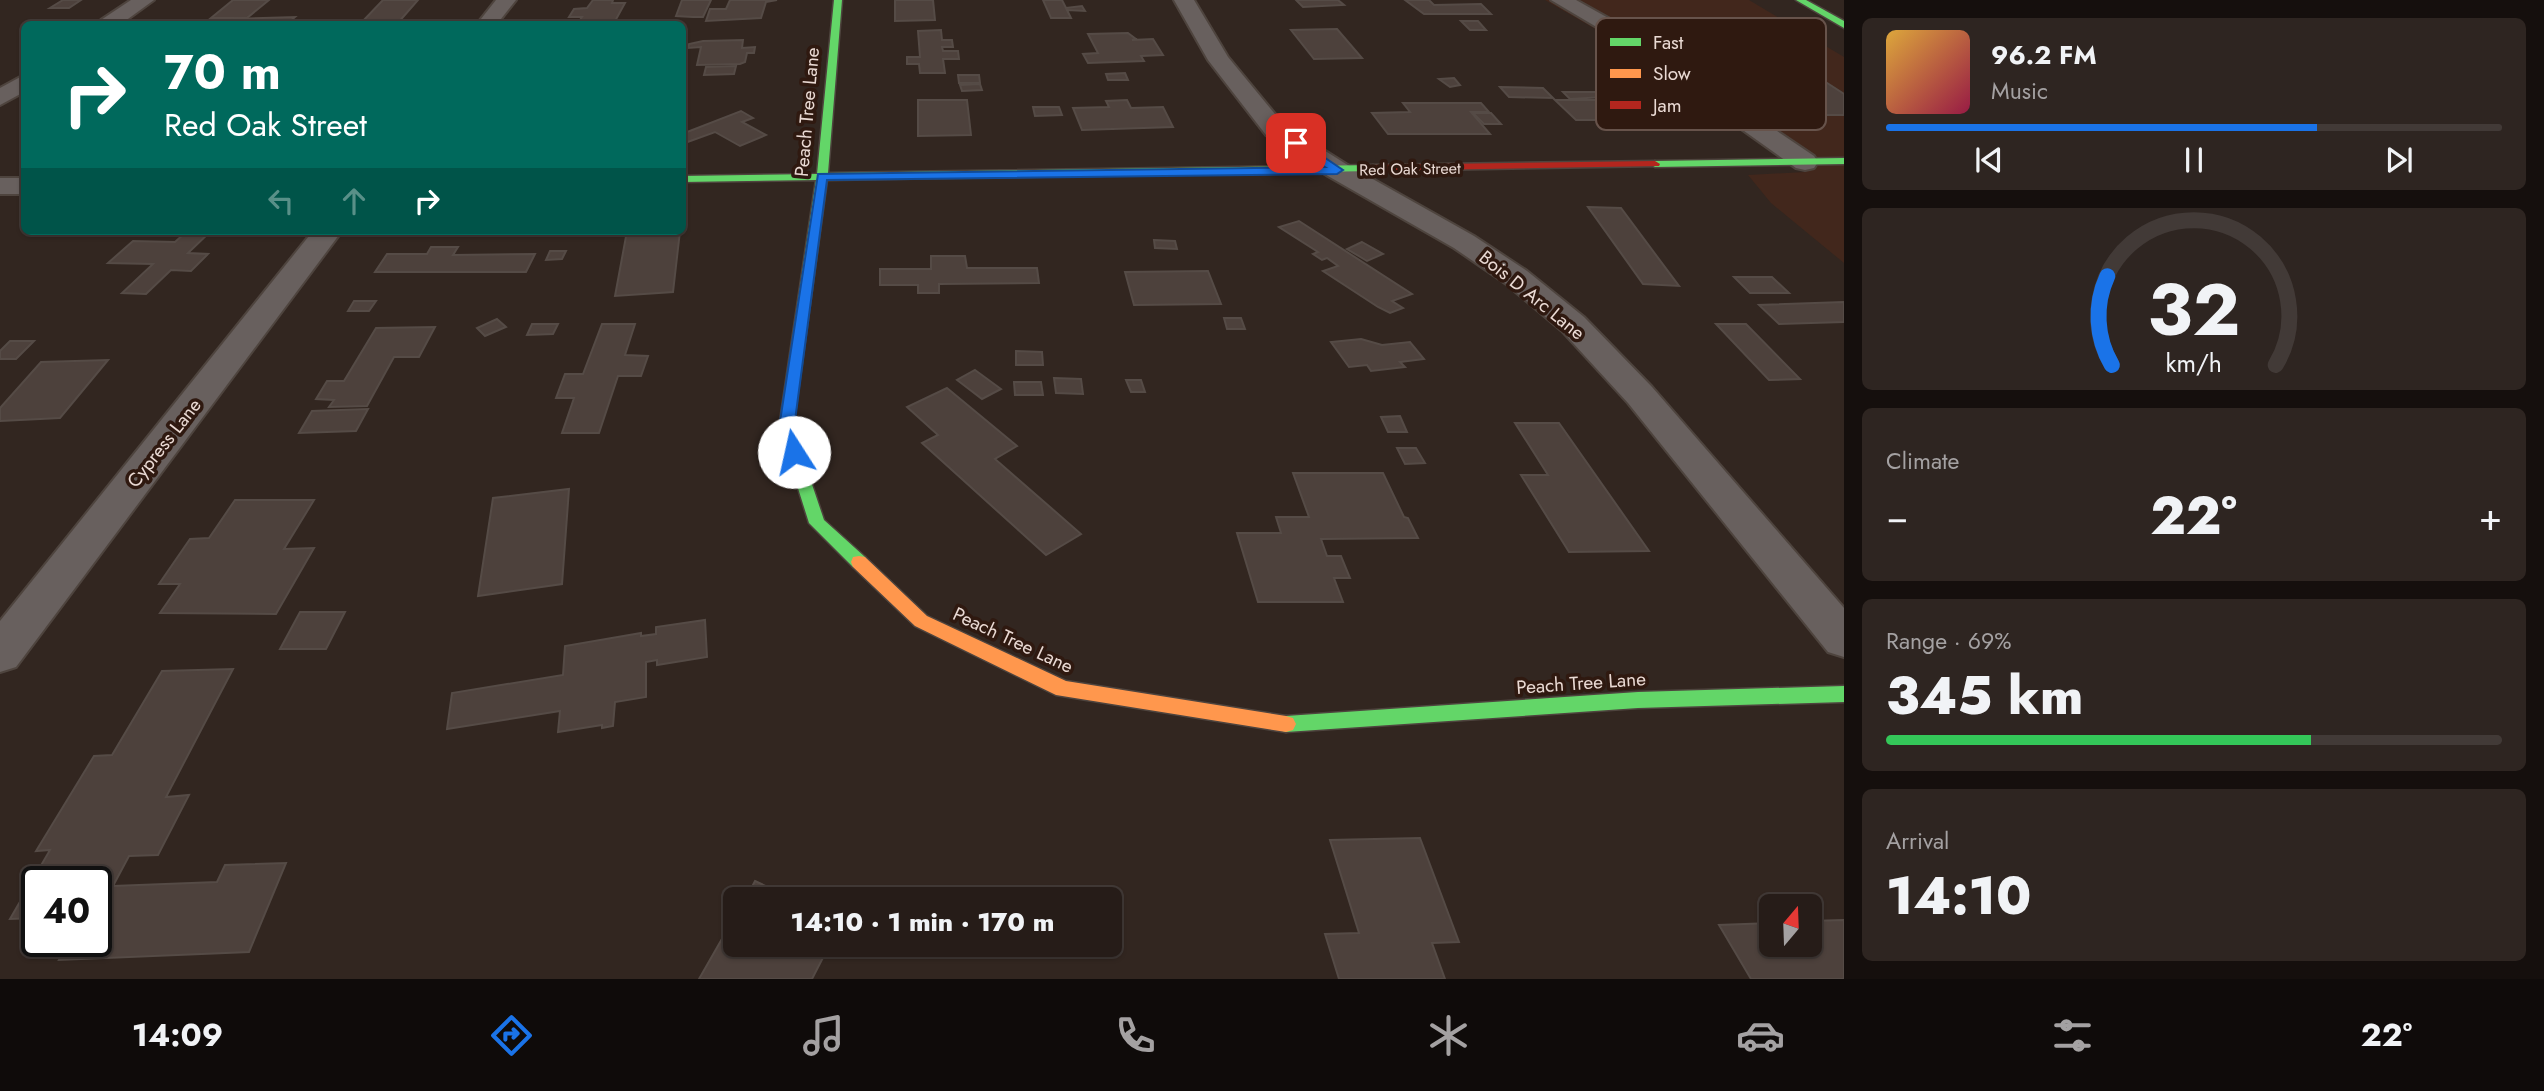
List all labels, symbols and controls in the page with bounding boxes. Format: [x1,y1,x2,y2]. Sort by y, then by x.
legend [1596,18,1826,130]
text: Fast [1653,29,1684,56]
text: 96.2 FM [1991,36,2097,74]
text: 70 m [164,37,281,107]
street label: Peach Tree Lane [788,46,826,178]
icon: right [49,49,140,140]
text: Slow [1653,60,1691,87]
text: Music [1991,74,2048,108]
text: Jam [1650,92,1682,119]
text: Red Oak Street [164,102,367,148]
pin [1266,113,1326,173]
icon: arrive [1277,124,1315,162]
icon: previous [1970,141,2008,179]
icon: pause [2175,141,2213,179]
icon: next [2380,141,2418,179]
street label: Red Oak Street [1359,157,1461,181]
icon: left [262,182,300,220]
icon: ahead [335,182,373,220]
icon: right [408,182,446,220]
street label: Bois D Arc Lane [1473,244,1591,346]
text: 32 [2148,258,2240,363]
text: km/h [2166,345,2222,381]
street label: Cypress Lane [121,392,208,493]
position arrow [757,415,831,489]
text: Climate [1886,444,1959,478]
text: 22° [2150,478,2237,554]
text: − [1886,489,1908,544]
text: + [2479,489,2502,544]
street label: Peach Tree Lane [948,600,1078,680]
text: Range · 69% [1886,624,2011,658]
text: 345 km [1886,658,2083,734]
street label: Peach Tree Lane [1515,665,1647,701]
text: Arrival [1886,824,1949,858]
text: 14:10 [1886,858,2031,934]
speed limit sign: 40 [21,866,112,957]
north arrow [1759,894,1822,957]
map controls [1759,894,1822,957]
text: 14:10 · 1 min · 170 m [791,903,1054,941]
icon: directions [487,1011,536,1060]
icon: music [799,1011,848,1060]
icon: phone [1111,1011,1160,1060]
icon: climate [1424,1011,1473,1060]
icon: car [1736,1011,1785,1060]
icon: filters [2048,1011,2097,1060]
text: 14:09 [132,1012,223,1058]
text: 22° [2361,1012,2412,1058]

